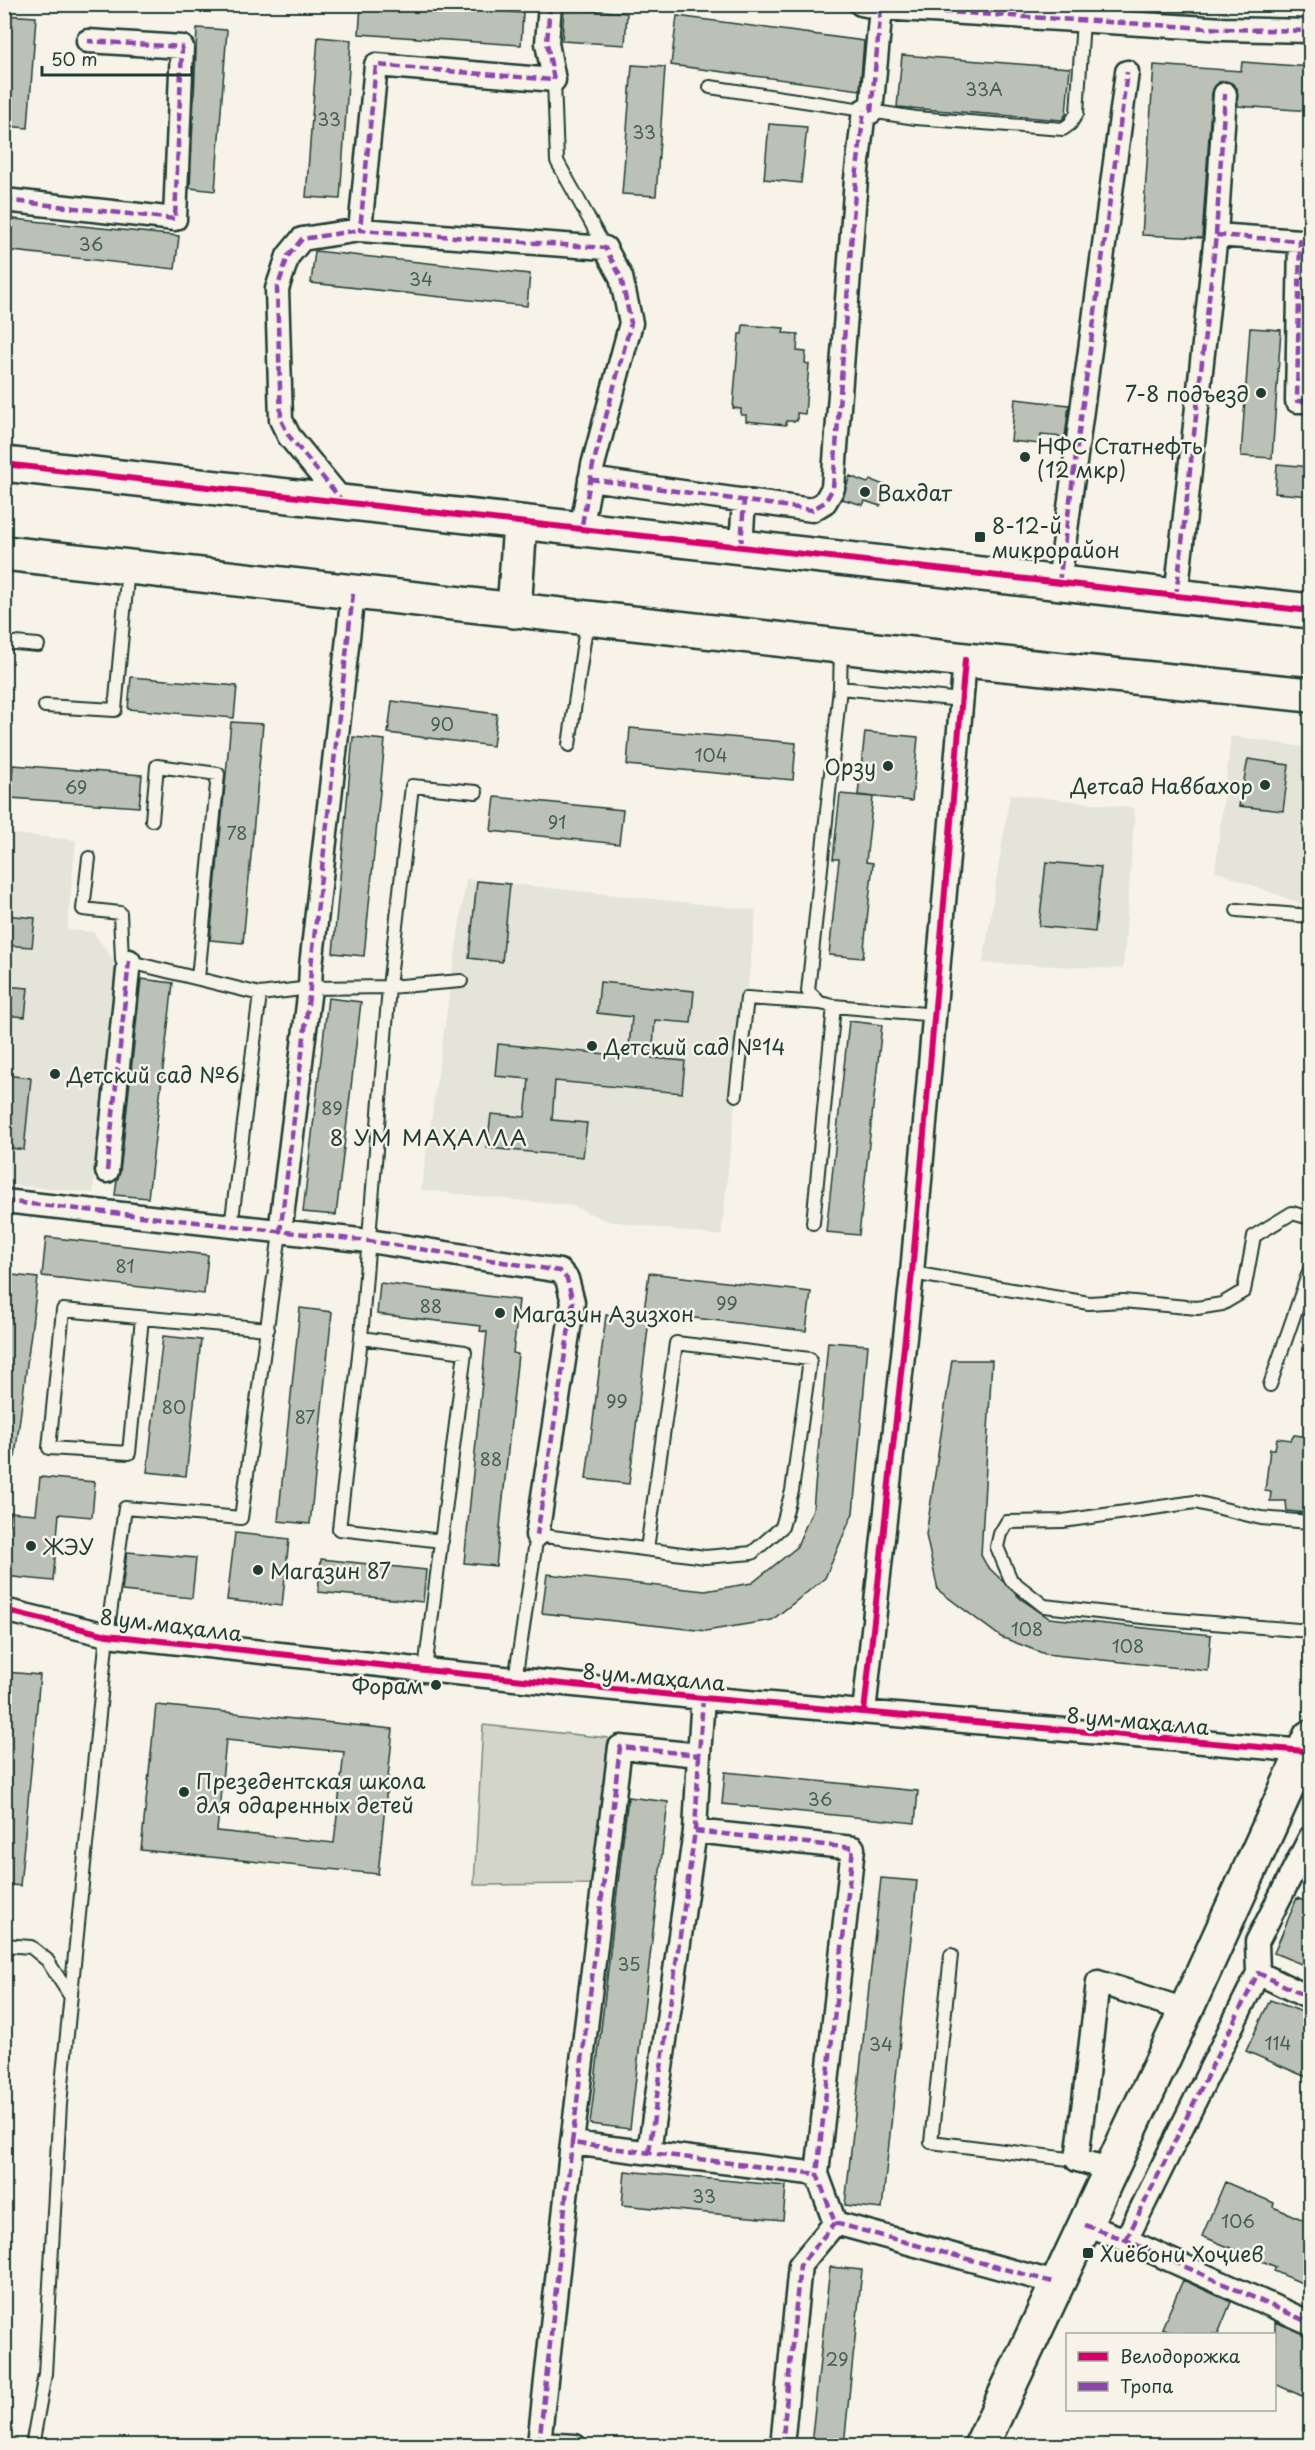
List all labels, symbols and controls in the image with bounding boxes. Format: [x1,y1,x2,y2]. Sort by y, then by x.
scale bar [42,39,192,77]
text: 50 m [51,45,98,72]
house number: 33А [965,75,1003,102]
house number: 33 [317,105,341,132]
house number: 33 [632,118,656,145]
house number: 36 [79,230,103,257]
house number: 34 [409,265,433,292]
place label: 7-8 подъезд [1125,377,1249,409]
marker: 7-8 подъезд [1254,386,1268,400]
place label: НФС Статнефть (12 мкр) [1037,429,1203,485]
marker: НФС Статнефть (12 мкр) [1018,450,1032,464]
place label: Вахдат [877,476,952,508]
marker: Вахдат [858,485,872,499]
place label: 8-12-й микрорайон [992,509,1120,565]
marker: 8-12-й микрорайон [973,530,987,544]
house number: 90 [430,710,454,737]
house number: 104 [694,741,728,768]
place label: Орзу [824,750,876,782]
marker: Орзу [881,759,895,773]
place label: Детсад Навбахор [1070,769,1253,801]
house number: 69 [65,773,87,800]
marker: Детсад Навбахор [1258,778,1272,792]
house number: 91 [548,808,566,835]
house number: 78 [227,819,248,846]
place label: Детский сад №14 [603,1030,785,1062]
marker: Детский сад №14 [585,1039,599,1053]
place label: Детский сад №6 [66,1058,240,1090]
marker: Детский сад №6 [48,1067,62,1081]
house number: 89 [321,1094,343,1121]
district label: 8 УМ МАҲАЛЛА [330,1120,528,1153]
house number: 81 [115,1252,135,1279]
house number: 99 [716,1289,738,1316]
house number: 88 [420,1292,442,1319]
place label: Магазин Азизхон [512,1297,694,1329]
marker: Магазин Азизхон [493,1306,507,1320]
house number: 99 [606,1387,628,1414]
house number: 80 [162,1393,186,1420]
house number: 87 [295,1403,315,1430]
house number: 88 [480,1445,502,1472]
place label: ЖЭУ [42,1530,94,1562]
marker: ЖЭУ [24,1539,38,1553]
place label: Магазин 87 [270,1554,391,1586]
marker: Магазин 87 [251,1563,265,1577]
street label: 8 ум маҳалла [98,1599,244,1649]
house number: 108 [1011,1615,1043,1642]
house number: 108 [1112,1632,1144,1659]
street label: 8 ум маҳалла [581,1654,727,1698]
place label: Форам [352,1669,424,1701]
marker: Форам [429,1678,443,1692]
street label: 8 ум маҳалла [1065,1698,1211,1742]
place label: Презедентская школа для одаренных детей [196,1764,425,1820]
marker: Презедентская школа для одаренных детей [177,1785,191,1799]
house number: 36 [808,1785,832,1812]
house number: 35 [617,1950,641,1977]
house number: 114 [1265,2029,1291,2056]
house number: 34 [869,2030,893,2057]
house number: 33 [692,2182,716,2209]
house number: 106 [1221,2207,1255,2234]
place label: Хиёбони Хоҷиев [1100,2237,1264,2269]
marker: Хиёбони Хоҷиев [1081,2246,1095,2260]
legend [1066,2333,1276,2411]
text: Велодорожка [1120,2342,1241,2369]
house number: 29 [826,2345,848,2372]
text: Тропа [1120,2372,1173,2399]

